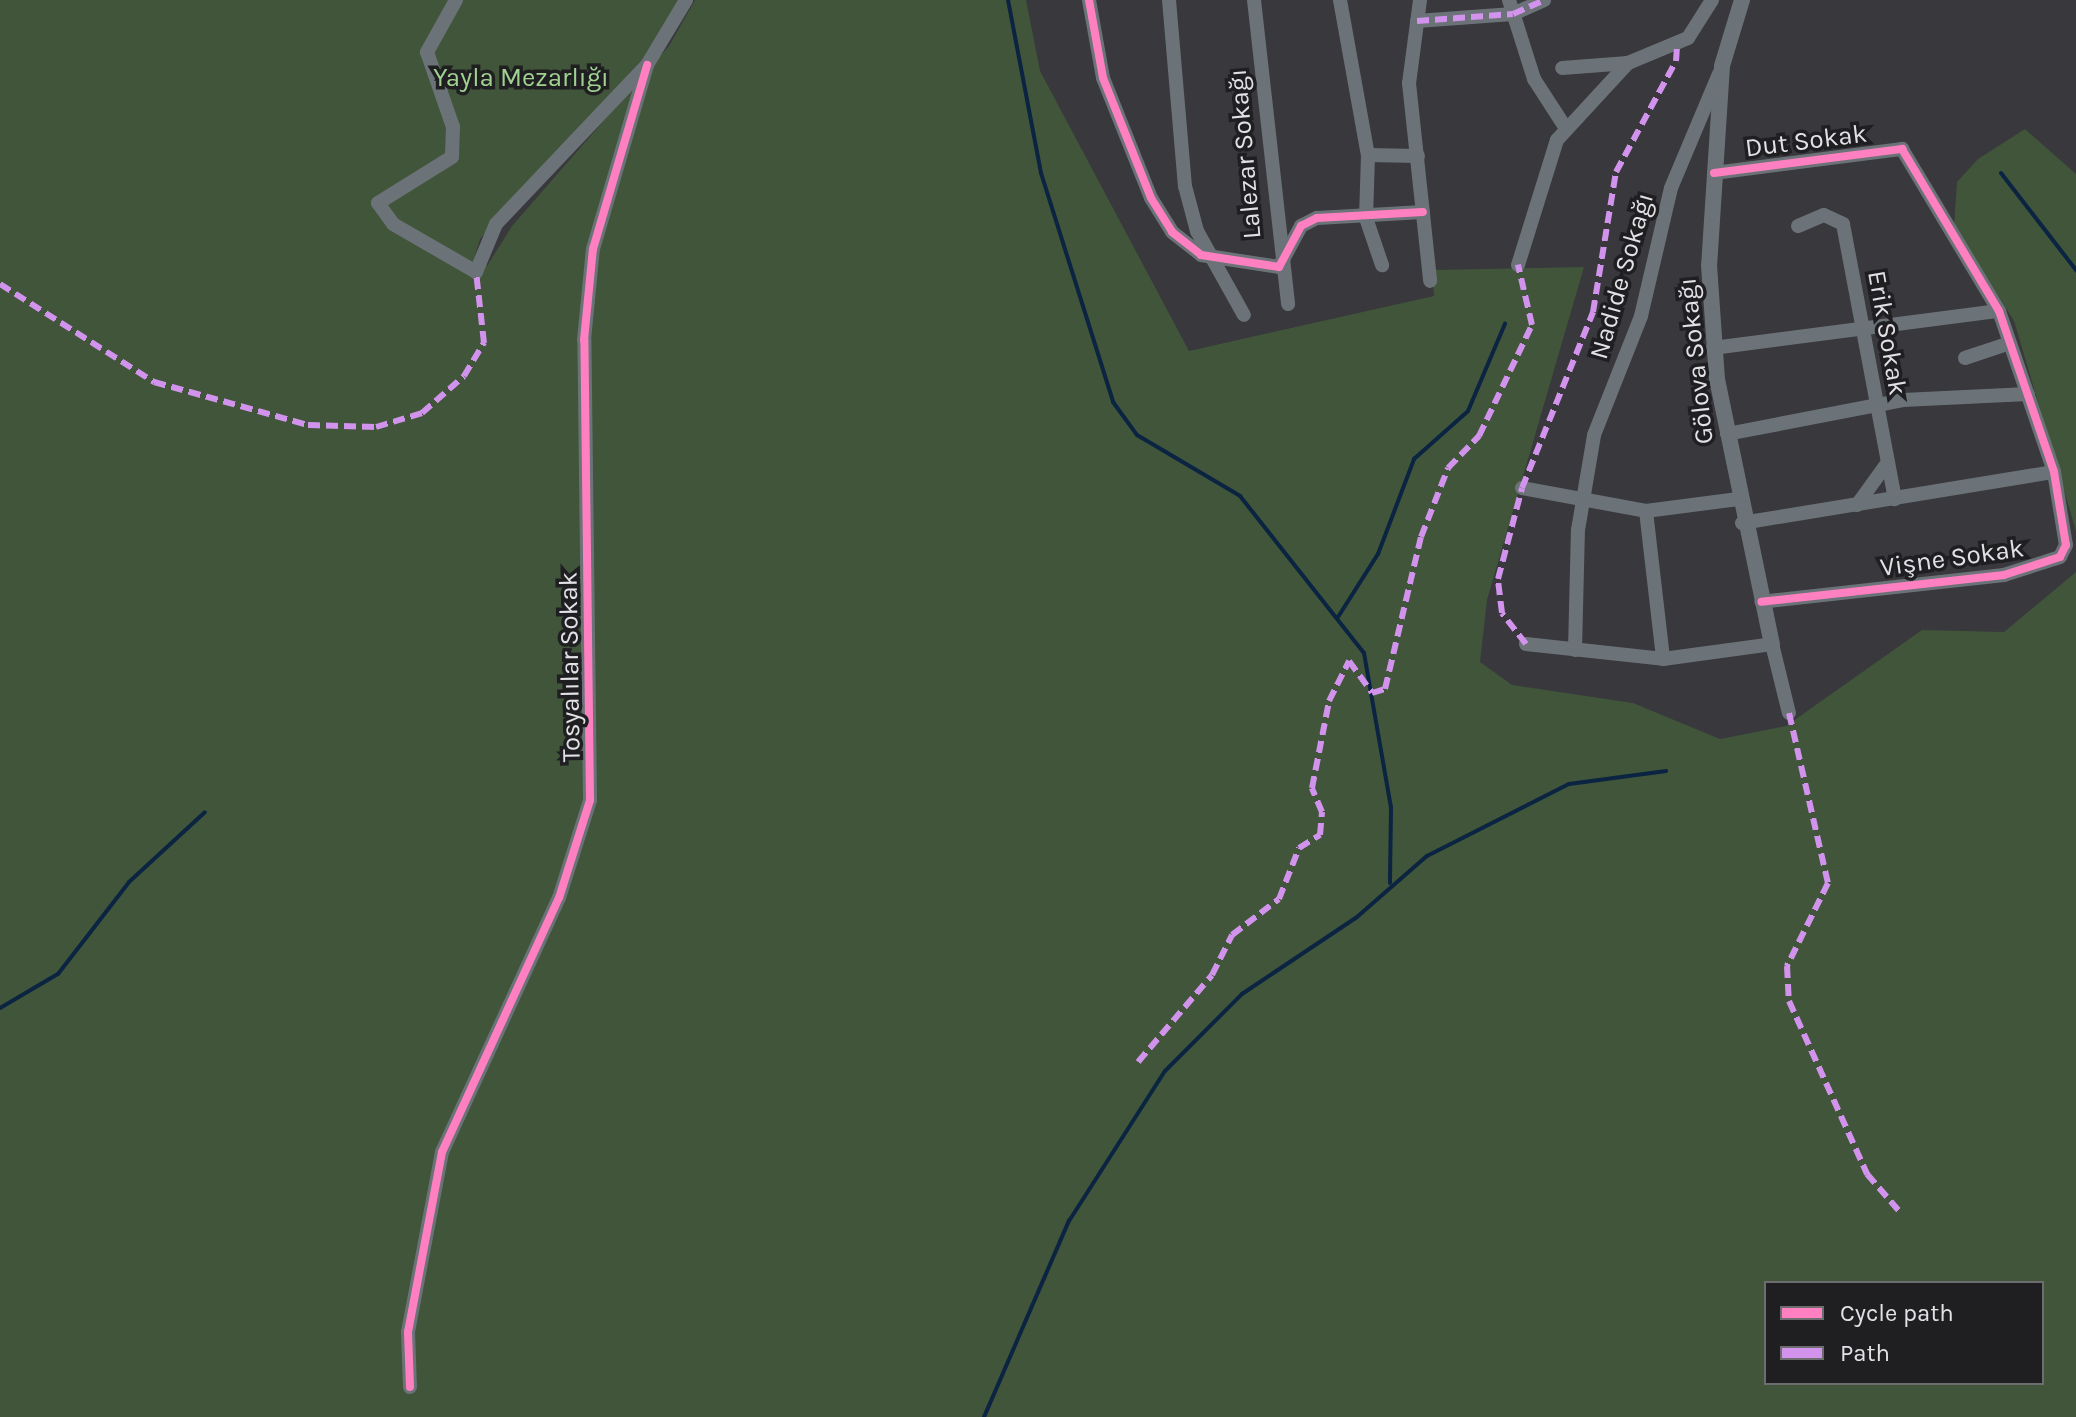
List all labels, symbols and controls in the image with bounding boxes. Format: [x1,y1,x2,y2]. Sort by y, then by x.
park label: Yayla Mezarlığı [433,62,609,94]
street label: Lalezar Sokağı [1222,68,1268,240]
street label: Dut Sokak [1743,118,1869,164]
street label: Nadide Sokağı [1583,189,1661,363]
street label: Erik Sokak [1861,268,1913,398]
street label: Gölova Sokağı [1672,276,1720,446]
street label: Vişne Sokak [1878,532,2026,584]
street label: Tosyalılar Sokak [553,572,587,762]
legend [1764,1281,2044,1385]
text: Cycle path [1840,1299,1954,1327]
text: Path [1840,1339,1890,1367]

